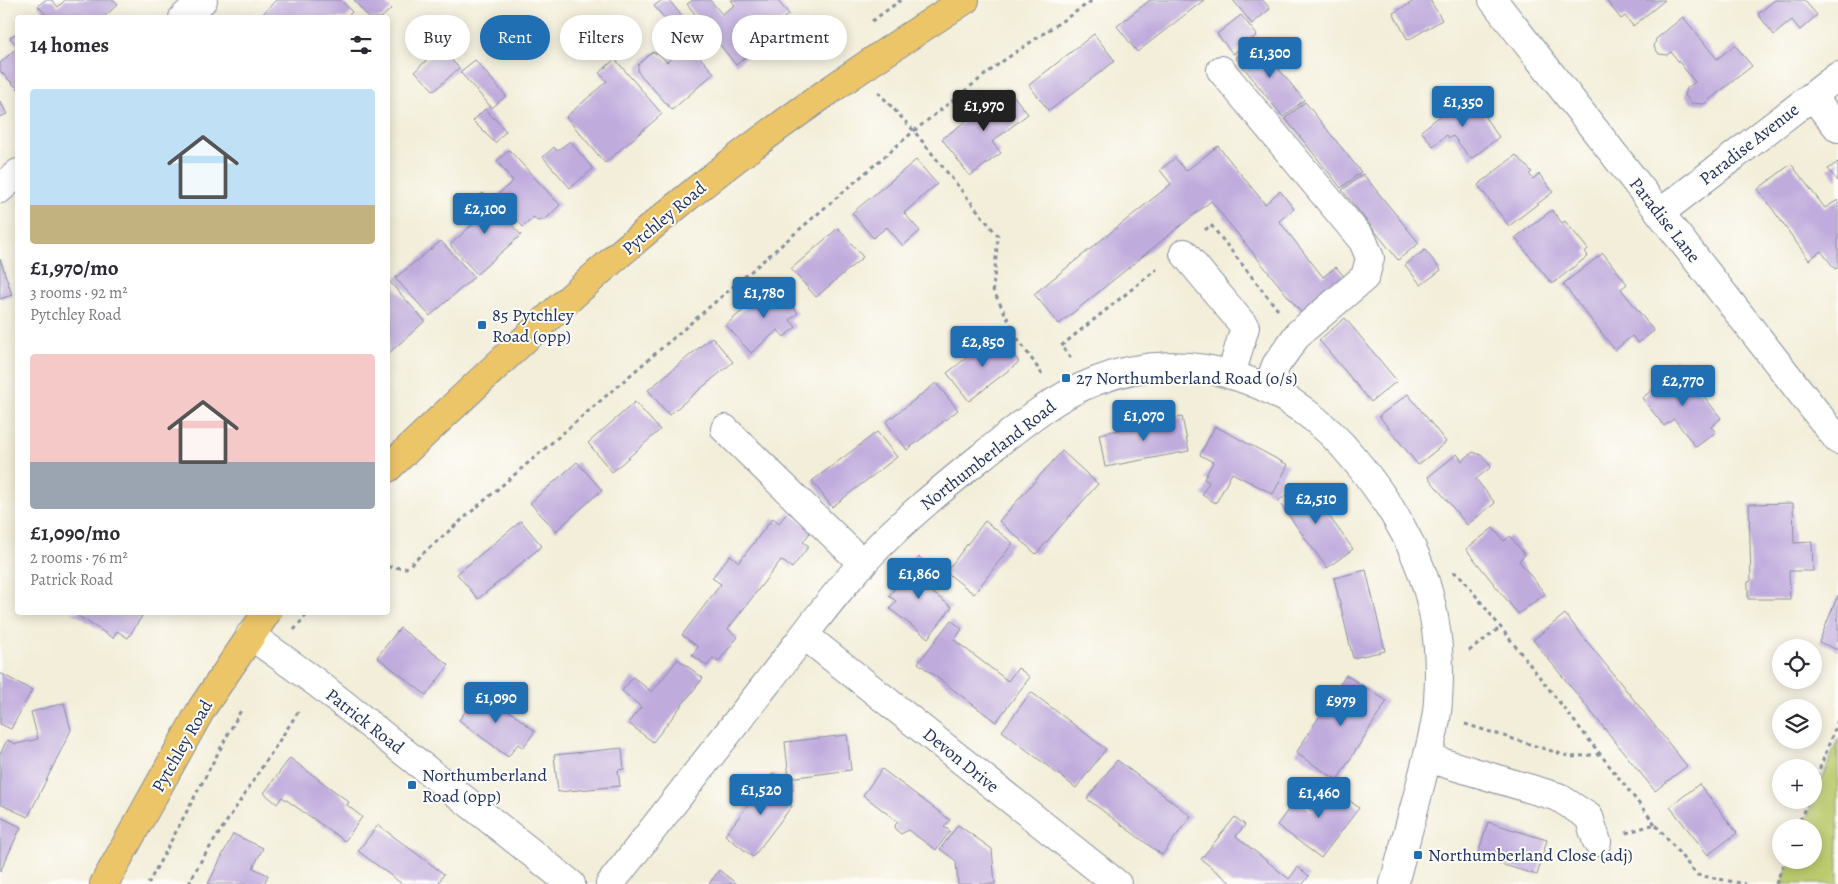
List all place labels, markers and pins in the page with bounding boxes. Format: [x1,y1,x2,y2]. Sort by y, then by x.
pin: £1,300 [1229,36,1311,79]
pin: £1,350 [1422,86,1504,128]
pin: £1,970 [943,90,1025,132]
pin: £2,100 [444,192,526,235]
pin: £1,780 [723,276,805,319]
place label: 85 Pytchley Road (opp) [492,303,575,348]
marker: 85 Pytchley Road (opp) [476,319,488,331]
pin: £2,850 [942,326,1024,368]
pin: £2,770 [1642,364,1724,407]
place label: 27 Northumberland Road (o/s) [1076,366,1297,390]
marker: 27 Northumberland Road (o/s) [1060,372,1072,384]
pin: £1,070 [1103,400,1185,442]
pin: £2,510 [1275,482,1357,525]
pin: £1,860 [878,558,960,600]
pin: £1,090 [455,682,537,724]
pin: £979 [1311,684,1371,727]
place label: Northumberland Road (opp) [422,763,547,808]
pin: £1,520 [720,774,802,816]
pin: £1,460 [1278,776,1360,819]
marker: Northumberland Road (opp) [406,779,418,791]
place label: Northumberland Close (adj) [1428,843,1633,867]
marker: Northumberland Close (adj) [1412,849,1424,861]

